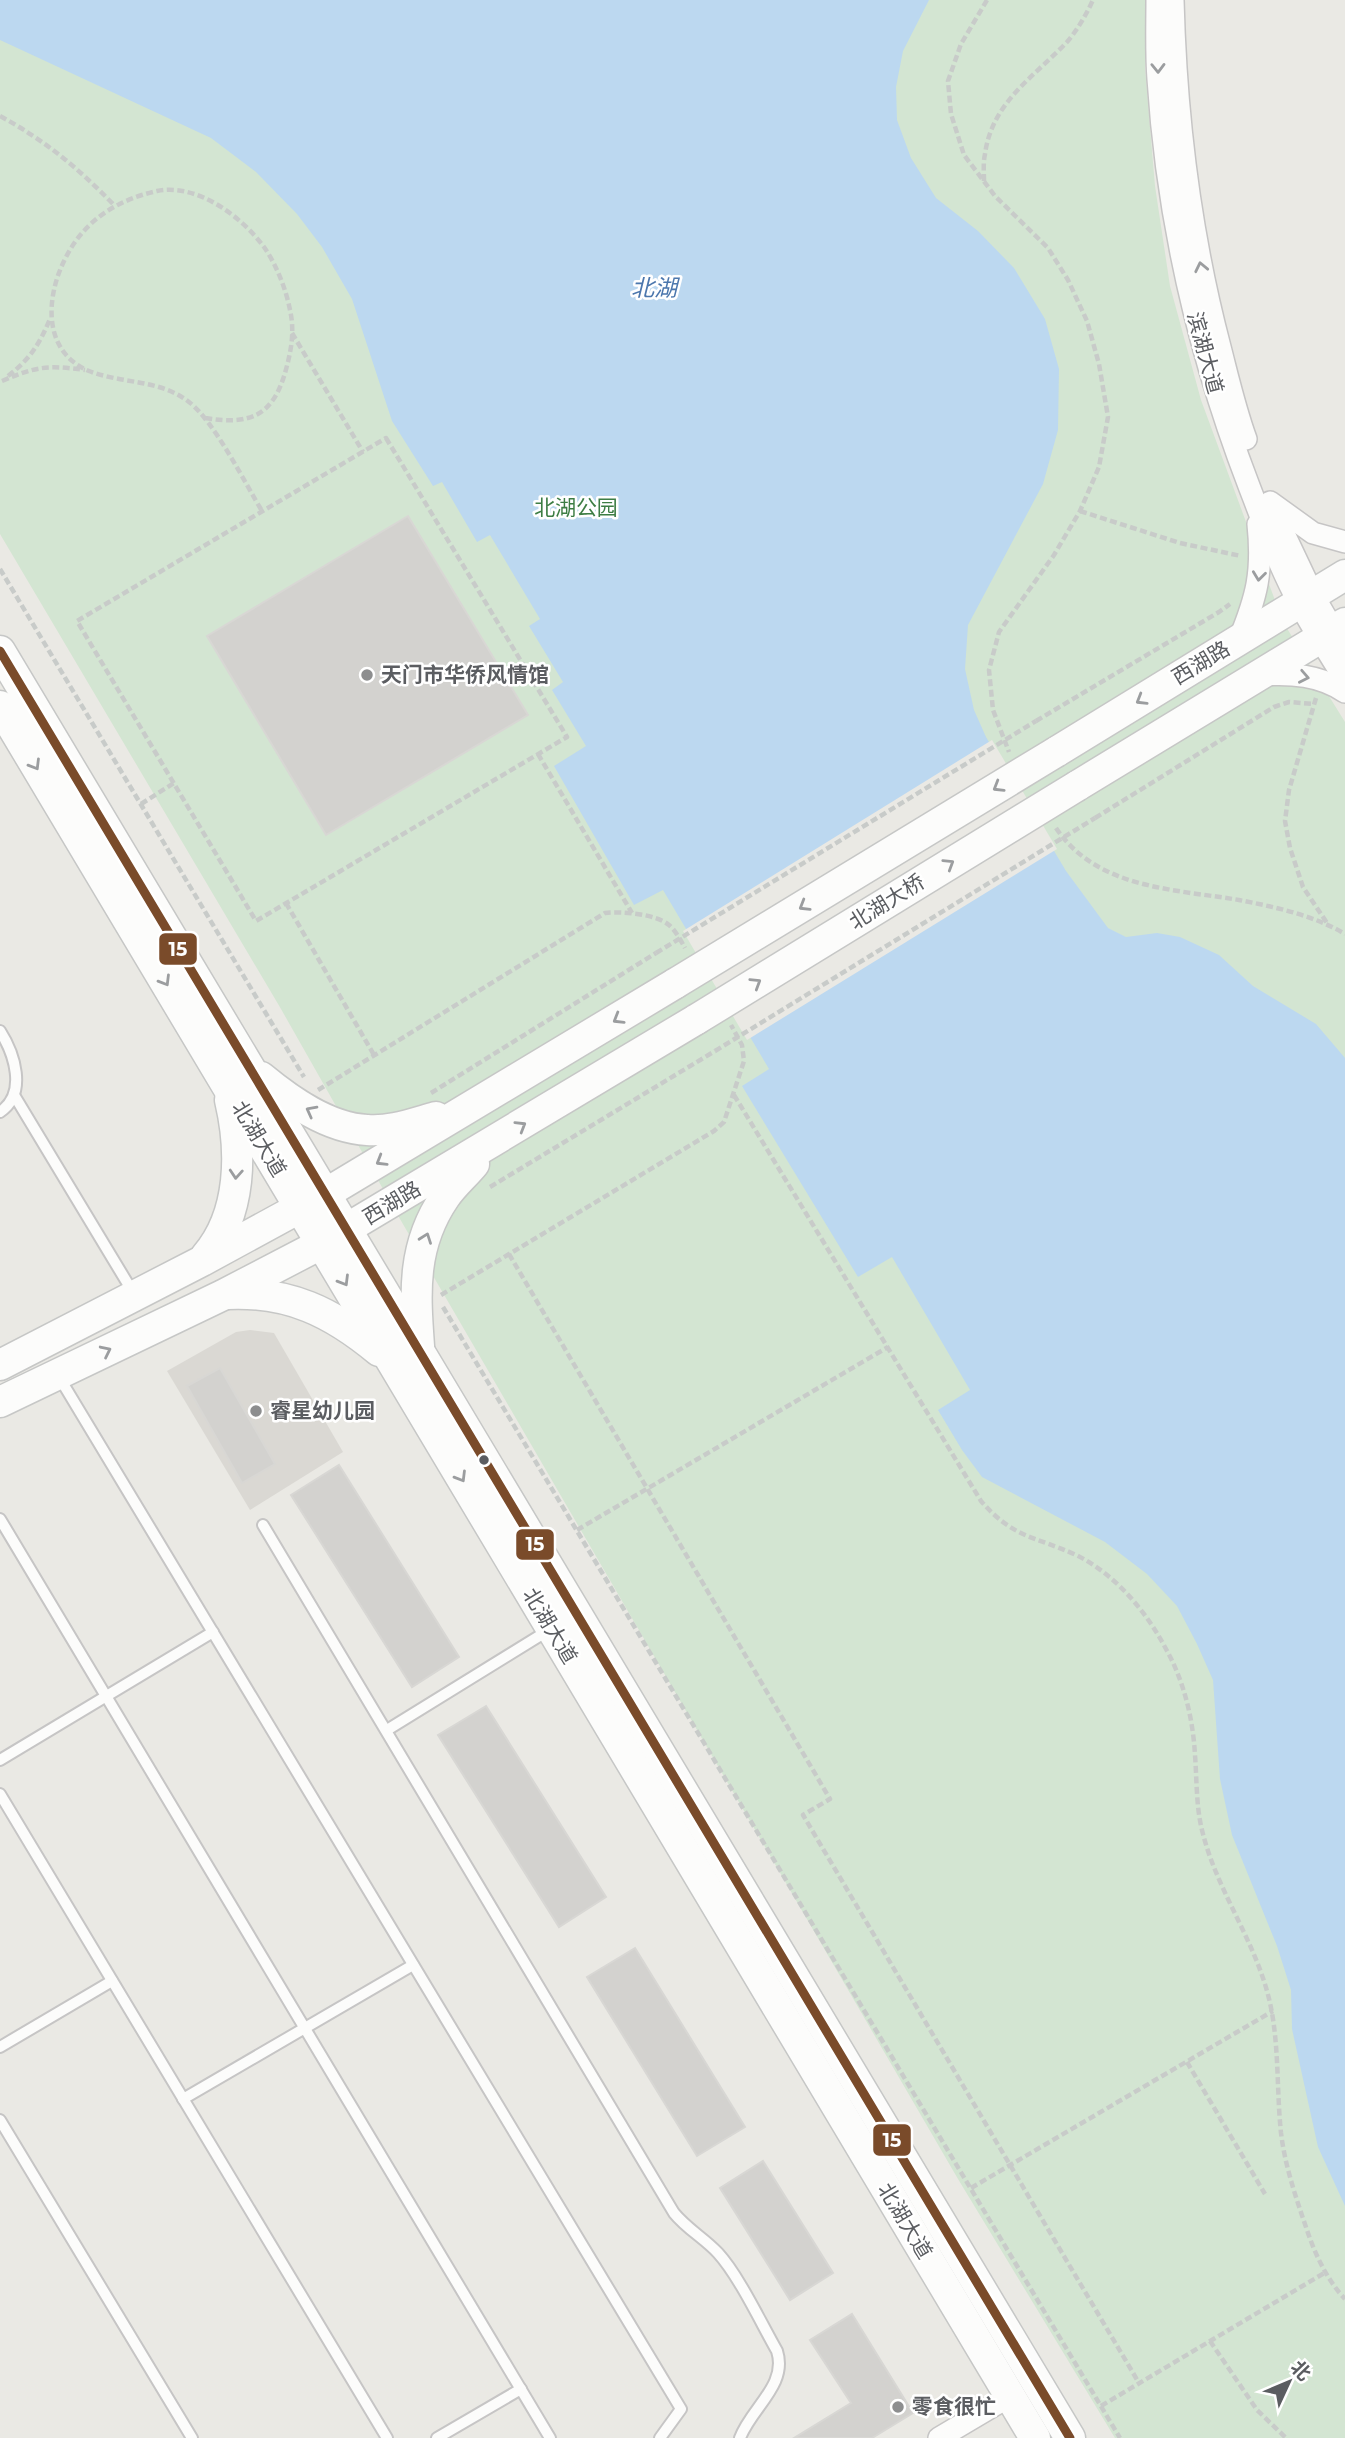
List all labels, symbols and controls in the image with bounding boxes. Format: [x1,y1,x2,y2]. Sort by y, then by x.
one-way arrow [1150,63,1165,74]
one-way arrow [1195,261,1209,273]
water label: 北湖 [631,274,680,302]
street label: 滨湖大道 [1183,309,1228,397]
park label: 北湖公园 [534,495,618,520]
one-way arrow [1252,570,1267,582]
street label: 西湖路 [1167,636,1234,690]
place label: 天门市华侨风情馆 [381,662,549,687]
marker: 天门市华侨风情馆 [359,667,375,683]
one-way arrow [1298,668,1310,683]
one-way arrow [1135,692,1148,705]
one-way arrow [27,757,40,770]
one-way arrow [992,779,1005,792]
one-way arrow [942,860,955,873]
street label: 北湖大桥 [844,869,929,934]
one-way arrow [798,897,811,910]
line badge: 15 [158,932,198,966]
text: 15 [169,938,187,961]
one-way arrow [157,974,170,986]
one-way arrow [748,979,761,992]
one-way arrow [612,1010,625,1023]
street label: 北湖大道 [227,1096,292,1181]
one-way arrow [306,1105,318,1119]
one-way arrow [513,1121,526,1134]
one-way arrow [375,1153,388,1166]
one-way arrow [229,1169,244,1180]
street label: 西湖路 [358,1176,425,1230]
one-way arrow [418,1232,432,1244]
one-way arrow [336,1274,349,1287]
one-way arrow [99,1345,111,1359]
place label: 睿星幼儿园 [270,1398,375,1423]
marker: 睿星幼儿园 [248,1403,264,1419]
unlabelled marker [477,1453,491,1467]
one-way arrow [453,1469,466,1482]
line badge: 15 [515,1528,555,1561]
text: 15 [526,1533,544,1556]
street label: 北湖大道 [518,1583,583,1668]
line badge: 15 [872,2123,912,2157]
text: 15 [883,2129,901,2152]
street label: 北湖大道 [873,2178,938,2263]
north arrow [1254,2347,1324,2417]
text: 北 [1286,2356,1316,2385]
place label: 零食很忙 [912,2394,996,2419]
marker: 零食很忙 [890,2399,906,2415]

